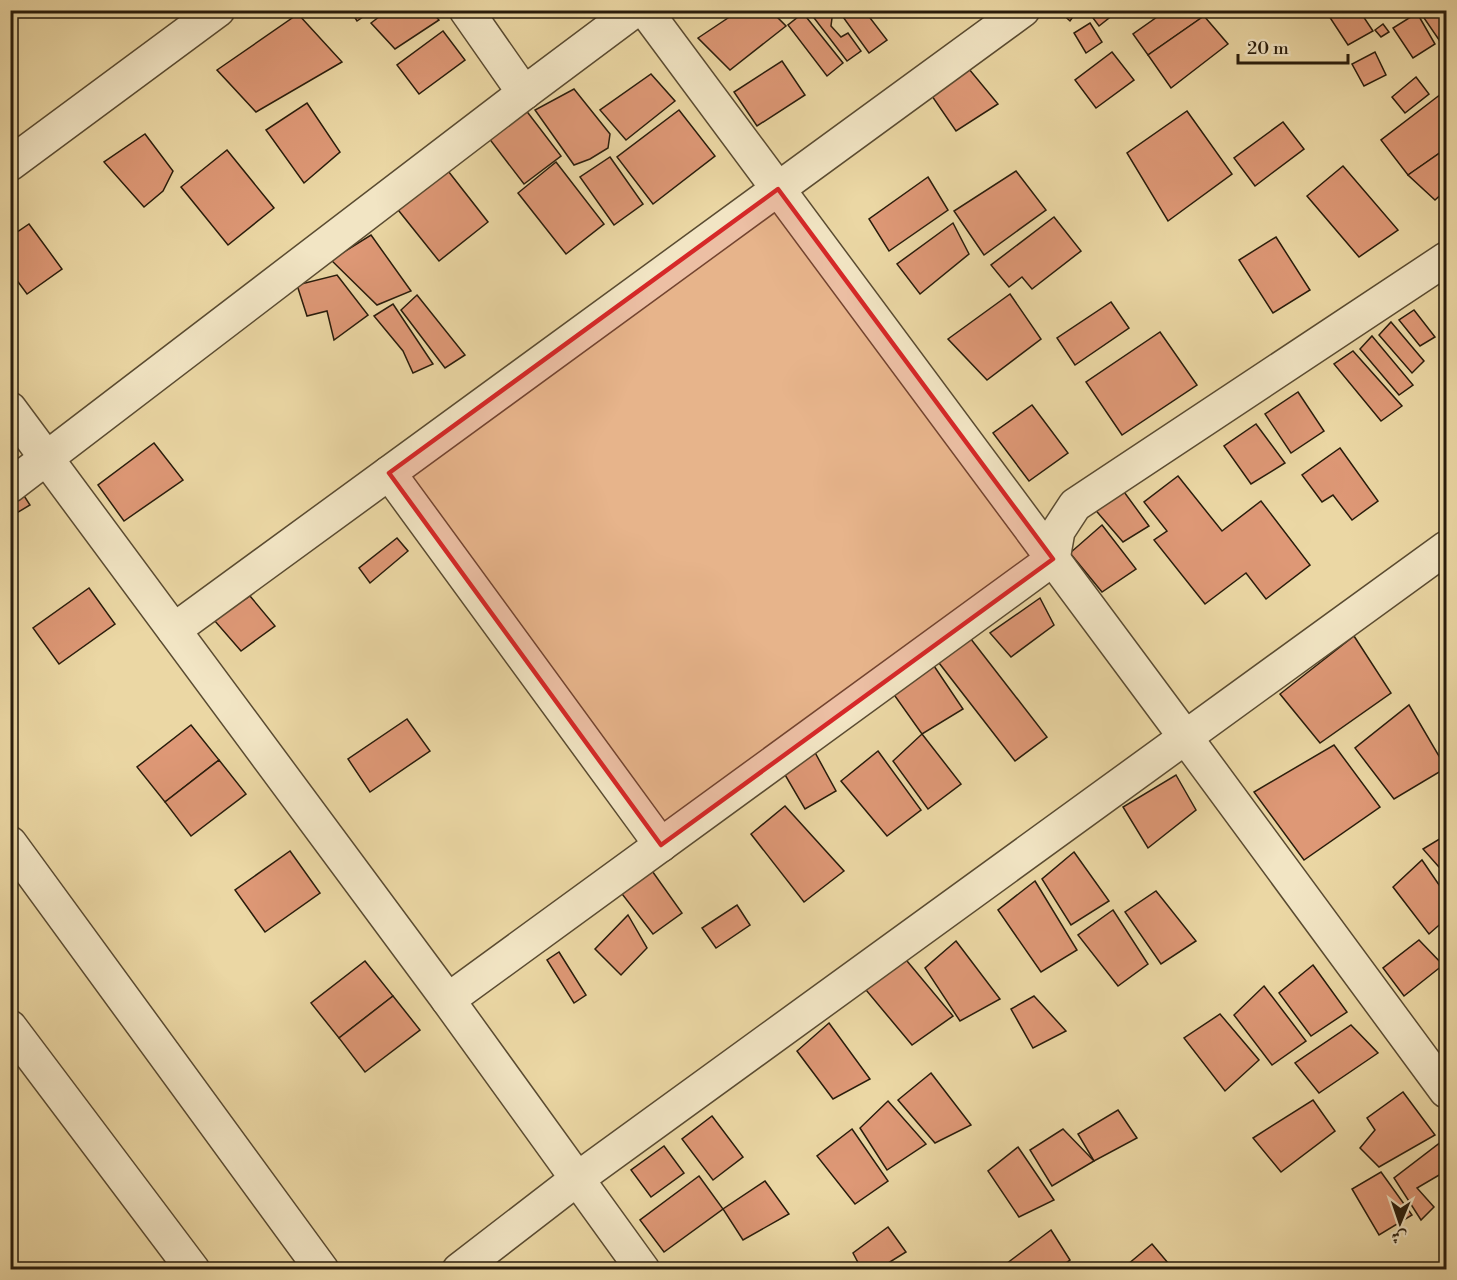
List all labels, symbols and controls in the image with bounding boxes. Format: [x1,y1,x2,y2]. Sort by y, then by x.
scale bar [1238,27,1348,65]
text: 20 m [1247,37,1289,60]
north arrow [1370,1193,1430,1253]
text: ش [1391,1227,1408,1247]

